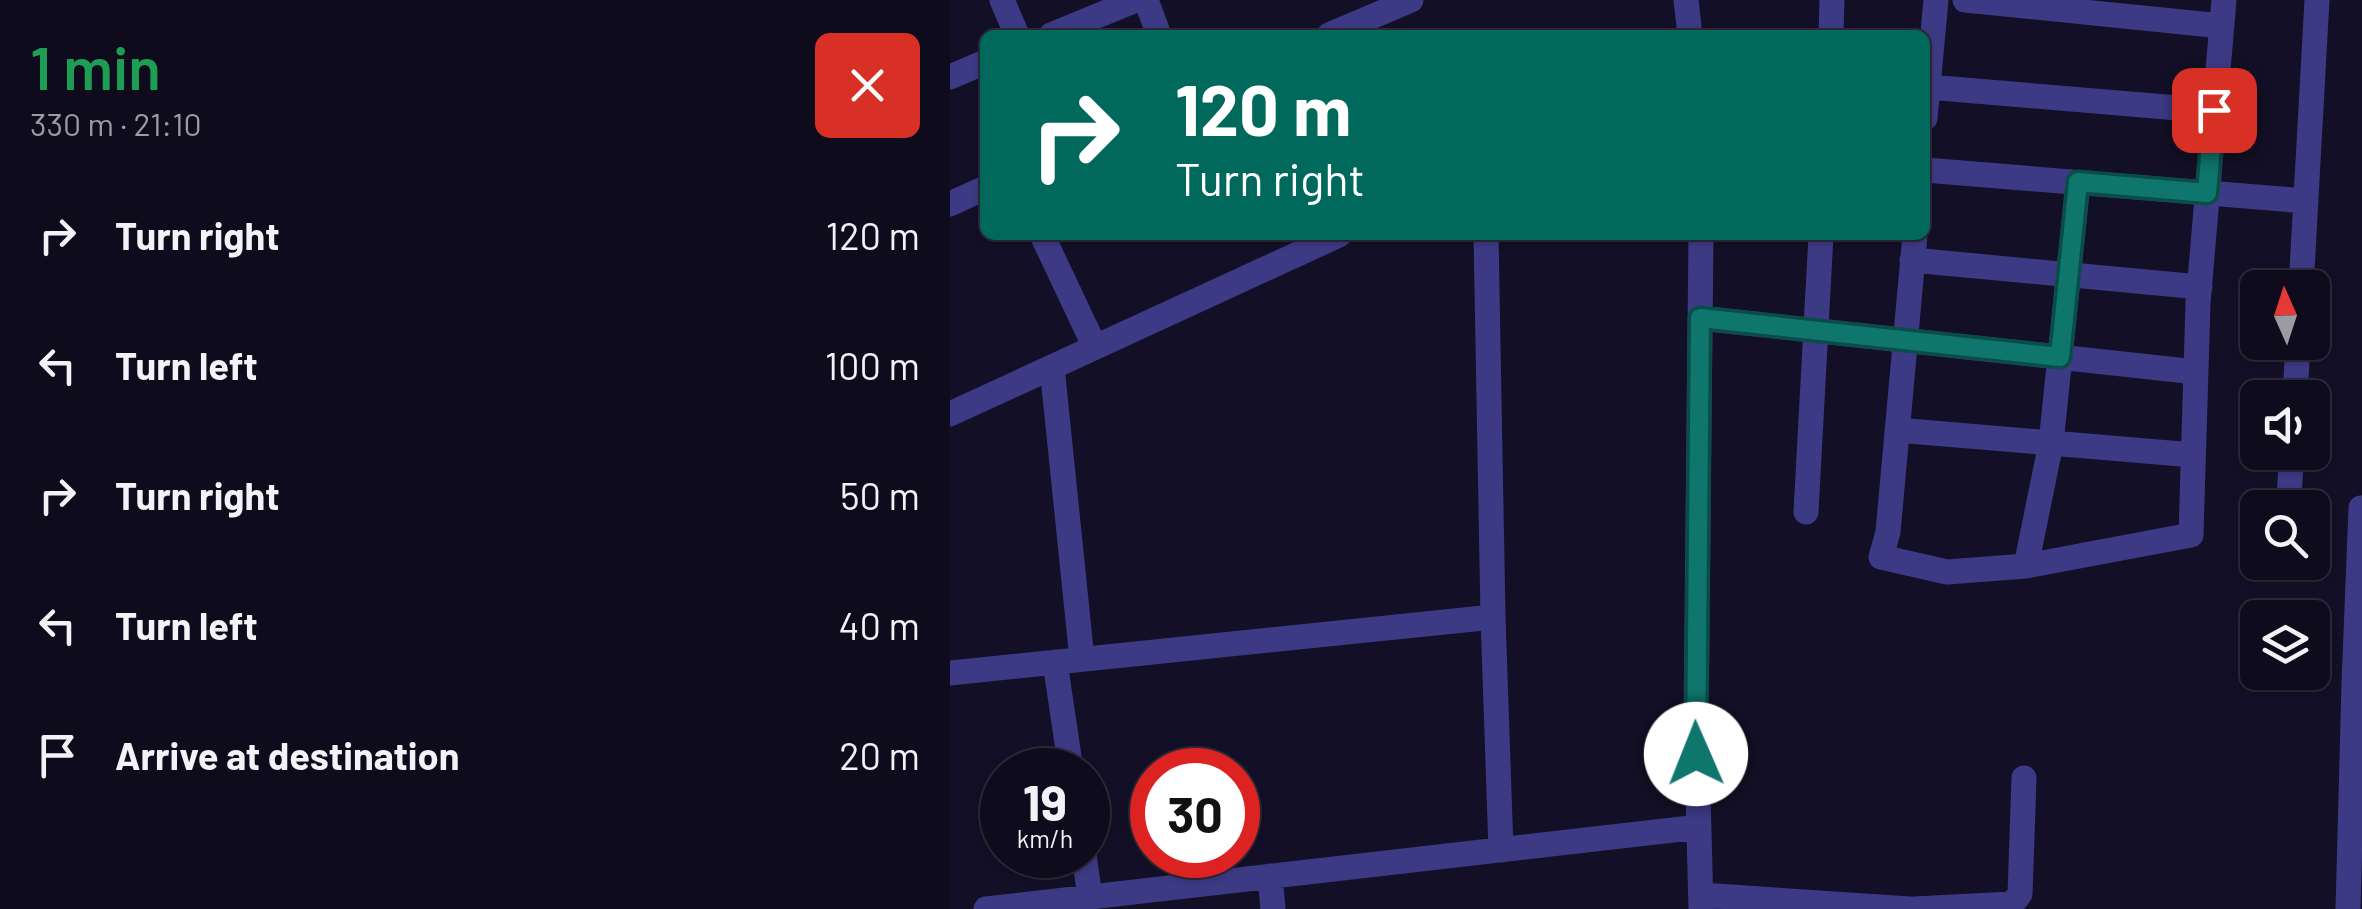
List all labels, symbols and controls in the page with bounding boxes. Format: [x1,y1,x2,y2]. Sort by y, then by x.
text: 1 min [30,30,161,102]
button: close [815,33,920,138]
text: 120 m [1175,66,1351,150]
pin [2172,68,2257,153]
icon: right [1010,70,1140,200]
icon: arrive [2187,83,2242,138]
text: 330 m · 21:10 [30,104,201,142]
text: Turn right [1175,151,1365,205]
icon: right [30,208,85,263]
text: Turn right [115,212,280,258]
text: 120 m [826,212,920,258]
north arrow [2240,270,2330,360]
map controls [2240,270,2330,690]
icon: left [30,338,85,393]
text: Turn left [115,342,258,388]
text: 100 m [825,342,920,388]
button: sound [2240,380,2330,470]
icon: right [30,468,85,523]
text: Turn right [115,472,280,518]
text: 50 m [840,472,920,518]
button: search [2240,490,2330,580]
icon: left [30,598,85,653]
button: layers [2240,600,2330,690]
text: Turn left [115,602,258,648]
text: 40 m [839,602,920,648]
position arrow [1644,702,1748,806]
icon: arrive [30,728,85,783]
text: Arrive at destination [115,732,460,778]
text: 20 m [839,732,920,778]
speed limit sign: 30 [1130,748,1260,878]
text: 19 [1023,771,1067,831]
text: km/h [1017,823,1073,853]

